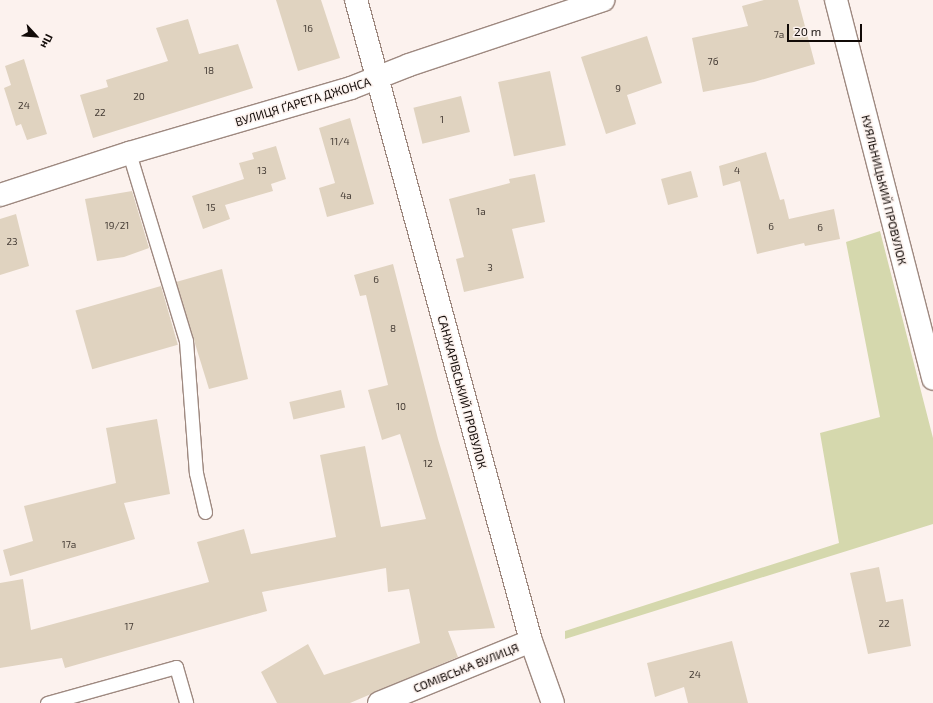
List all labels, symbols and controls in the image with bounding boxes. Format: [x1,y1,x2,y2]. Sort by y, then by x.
north arrow [16,16,56,56]
scale bar [789,16,864,42]
house number: 16 [303,23,313,35]
text: 20 m [794,24,821,38]
house number: 7а [774,29,784,41]
text: Пн [38,32,56,51]
house number: 7б [708,56,718,68]
house number: 18 [204,65,214,77]
street label: ВУЛИЦЯ ҐАРЕТА ДЖОНСА [233,74,373,130]
house number: 9 [615,83,621,95]
house number: 20 [133,91,145,103]
house number: 24 [18,100,30,112]
house number: 22 [94,107,106,119]
street label: КУЯЛЬНИЦЬКИЙ ПРОВУЛОК [858,113,910,267]
house number: 1 [440,114,444,126]
house number: 11/4 [330,136,350,148]
house number: 13 [257,165,267,177]
house number: 4 [734,165,740,177]
house number: 4а [340,190,352,202]
house number: 15 [206,202,216,214]
house number: 1а [476,206,486,218]
house number: 19/21 [105,220,129,232]
house number: 6 [768,221,774,233]
house number: 6 [817,222,823,234]
house number: 23 [6,236,18,248]
house number: 3 [487,262,493,274]
house number: 6 [373,274,379,286]
street label: САНЖАРІВСЬКИЙ ПРОВУЛОК [435,314,489,470]
house number: 8 [390,323,396,335]
house number: 10 [396,401,406,413]
house number: 12 [423,458,433,470]
house number: 17а [62,539,76,551]
house number: 22 [878,618,890,630]
house number: 17 [124,621,134,633]
street label: СОМІВСЬКА ВУЛИЦЯ [411,640,521,696]
house number: 24 [689,669,701,681]

